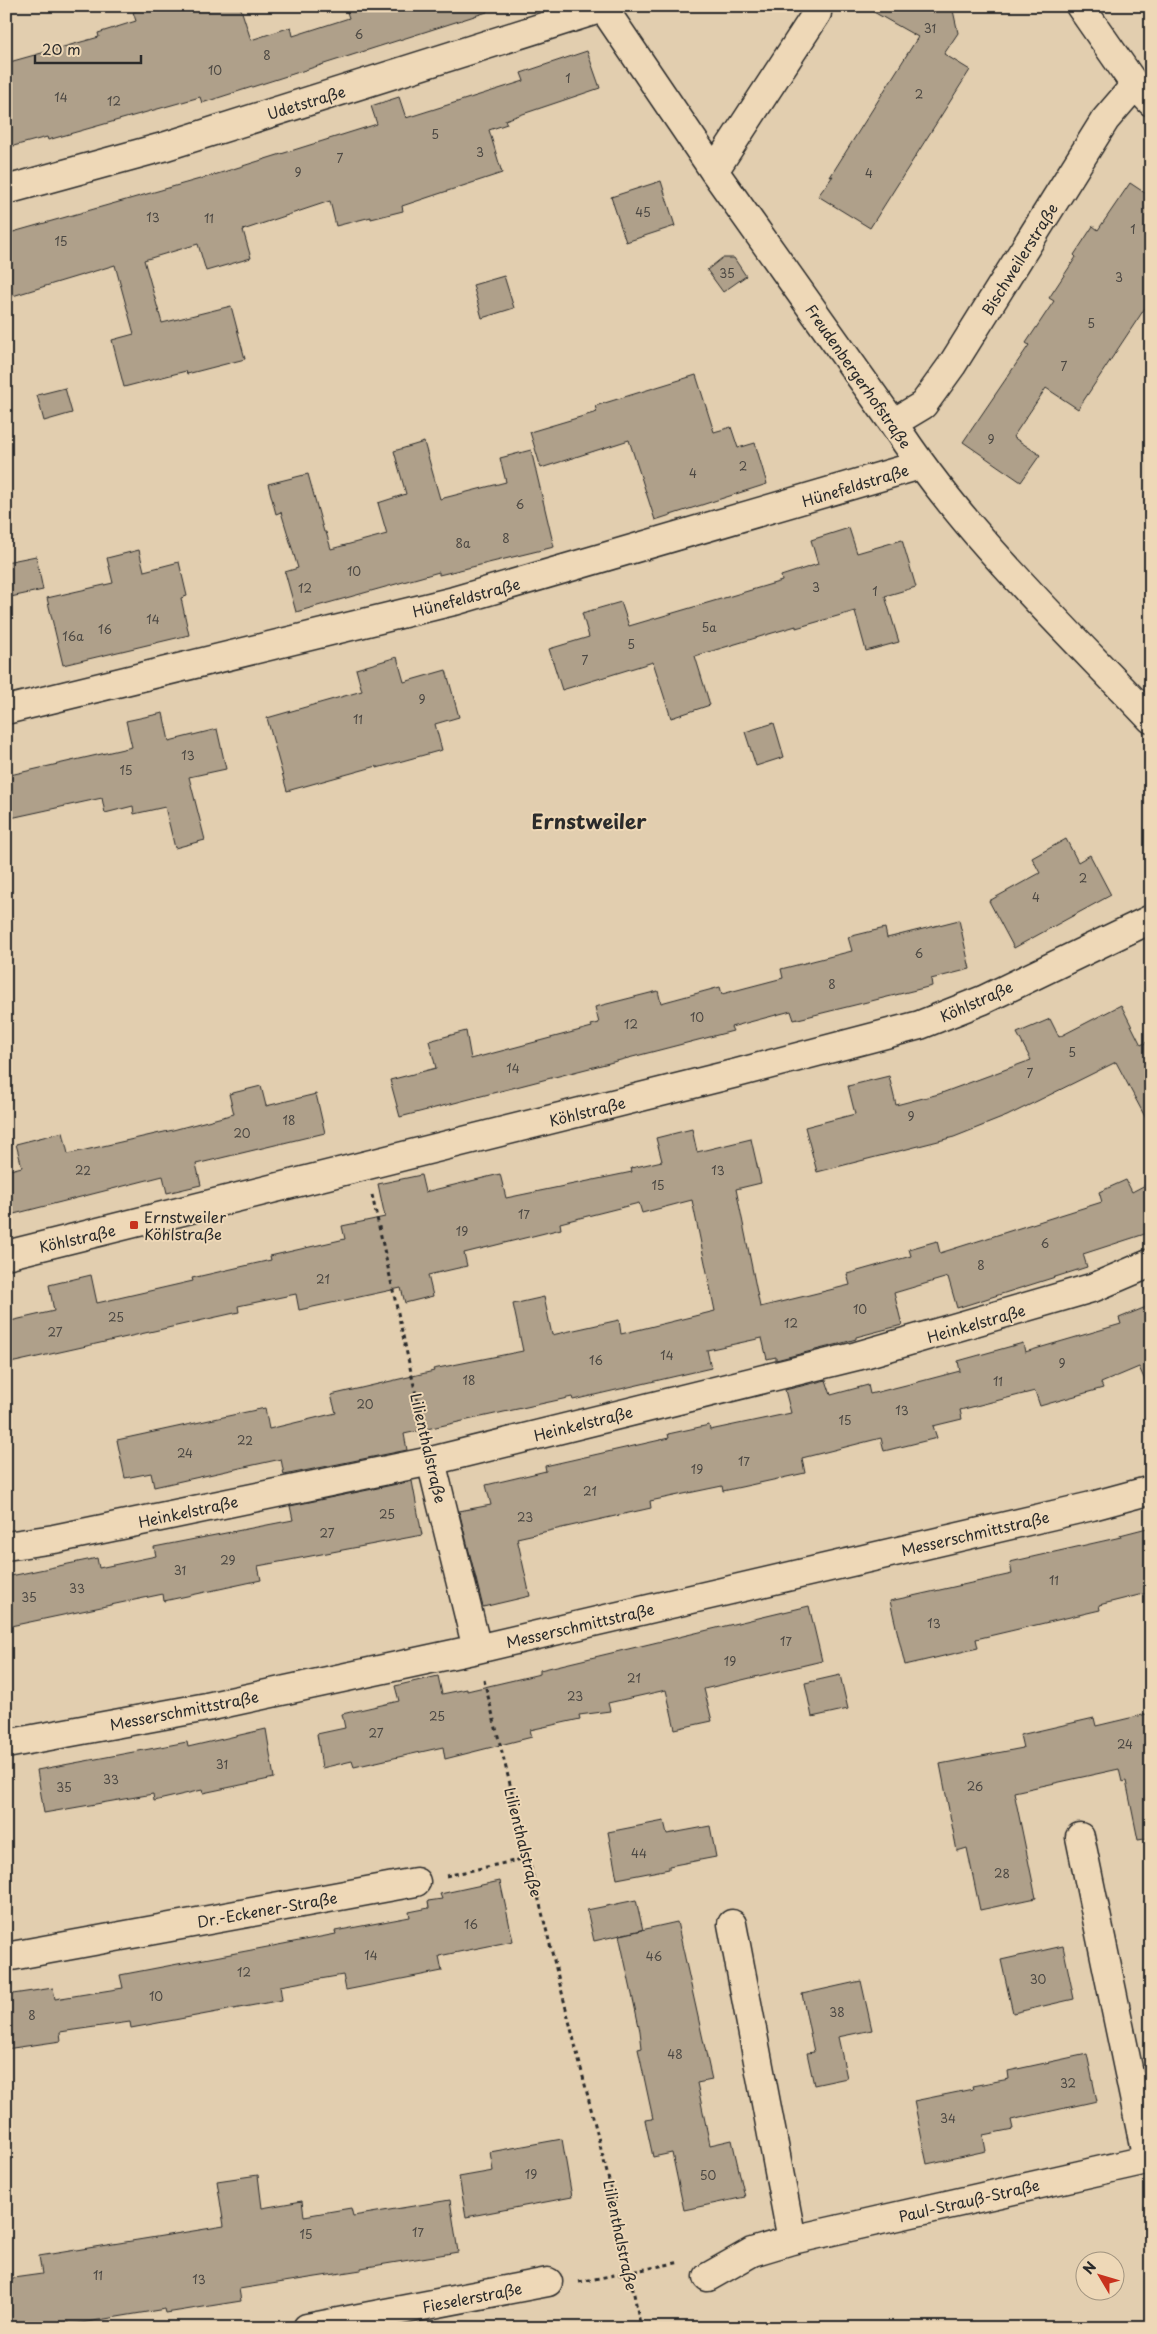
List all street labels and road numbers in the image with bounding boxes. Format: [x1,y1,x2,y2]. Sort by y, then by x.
street label: Udetstraße [264,79,348,125]
street label: Bischweilerstraße [975,198,1063,320]
street label: Freudenbergerhofstraße [800,299,918,453]
street label: Hünefeldstraße [799,458,911,512]
street label: Hünefeldstraße [409,572,523,622]
street label: Köhlstraße [936,975,1016,1027]
street label: Köhlstraße [546,1090,628,1132]
street label: Köhlstraße [36,1218,118,1258]
street label: Heinkelstraße [924,1298,1028,1348]
street label: Lilienthalstraße [405,1391,453,1505]
street label: Heinkelstraße [531,1400,635,1446]
street label: Heinkelstraße [136,1489,240,1533]
street label: Messerschmittstraße [899,1505,1051,1561]
street label: Messerschmittstraße [504,1597,656,1653]
street label: Messerschmittstraße [107,1684,261,1736]
street label: Lilienthalstraße [499,1785,549,1899]
street label: Dr.-Eckener-Straße [195,1885,339,1933]
street label: Paul-Strauß-Straße [896,2173,1042,2227]
street label: Lilienthalstraße [598,2178,644,2292]
street label: Fieselerstraße [420,2276,524,2318]

